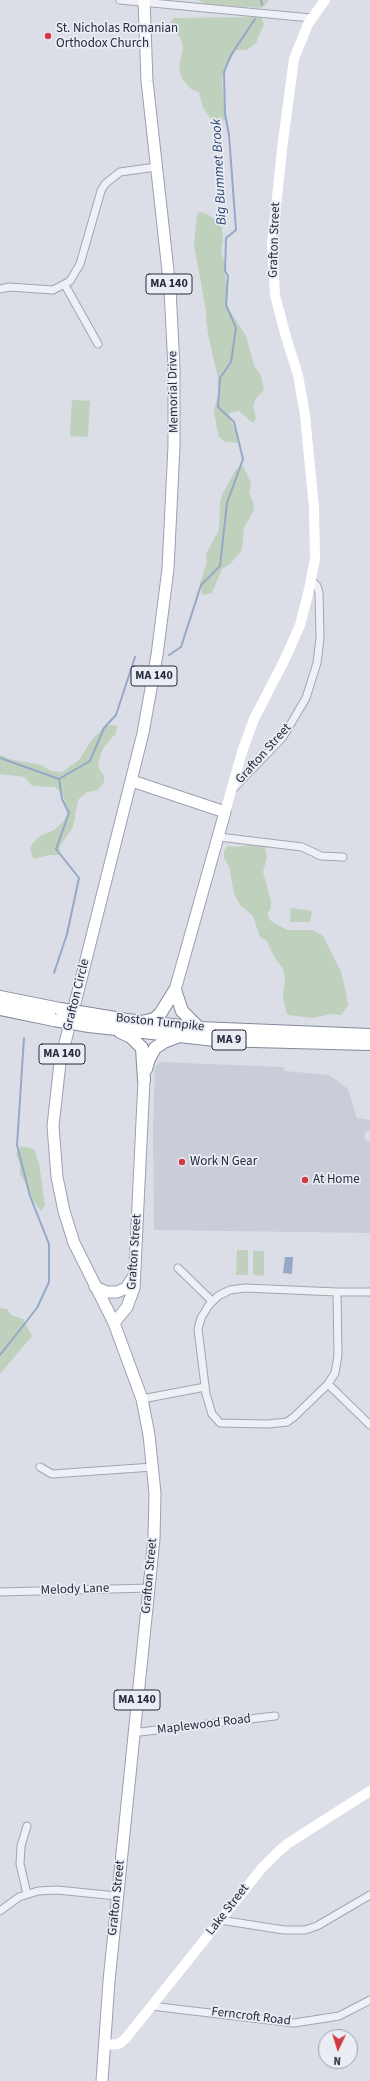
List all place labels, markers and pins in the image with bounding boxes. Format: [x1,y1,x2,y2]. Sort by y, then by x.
place label: St. Nicholas Romanian Orthodox Church [56,21,178,52]
marker: St. Nicholas Romanian Orthodox Church [43,31,53,41]
place label: Work N Gear [190,1154,257,1170]
marker: Work N Gear [177,1157,187,1167]
place label: At Home [313,1172,360,1188]
marker: At Home [300,1175,310,1185]

